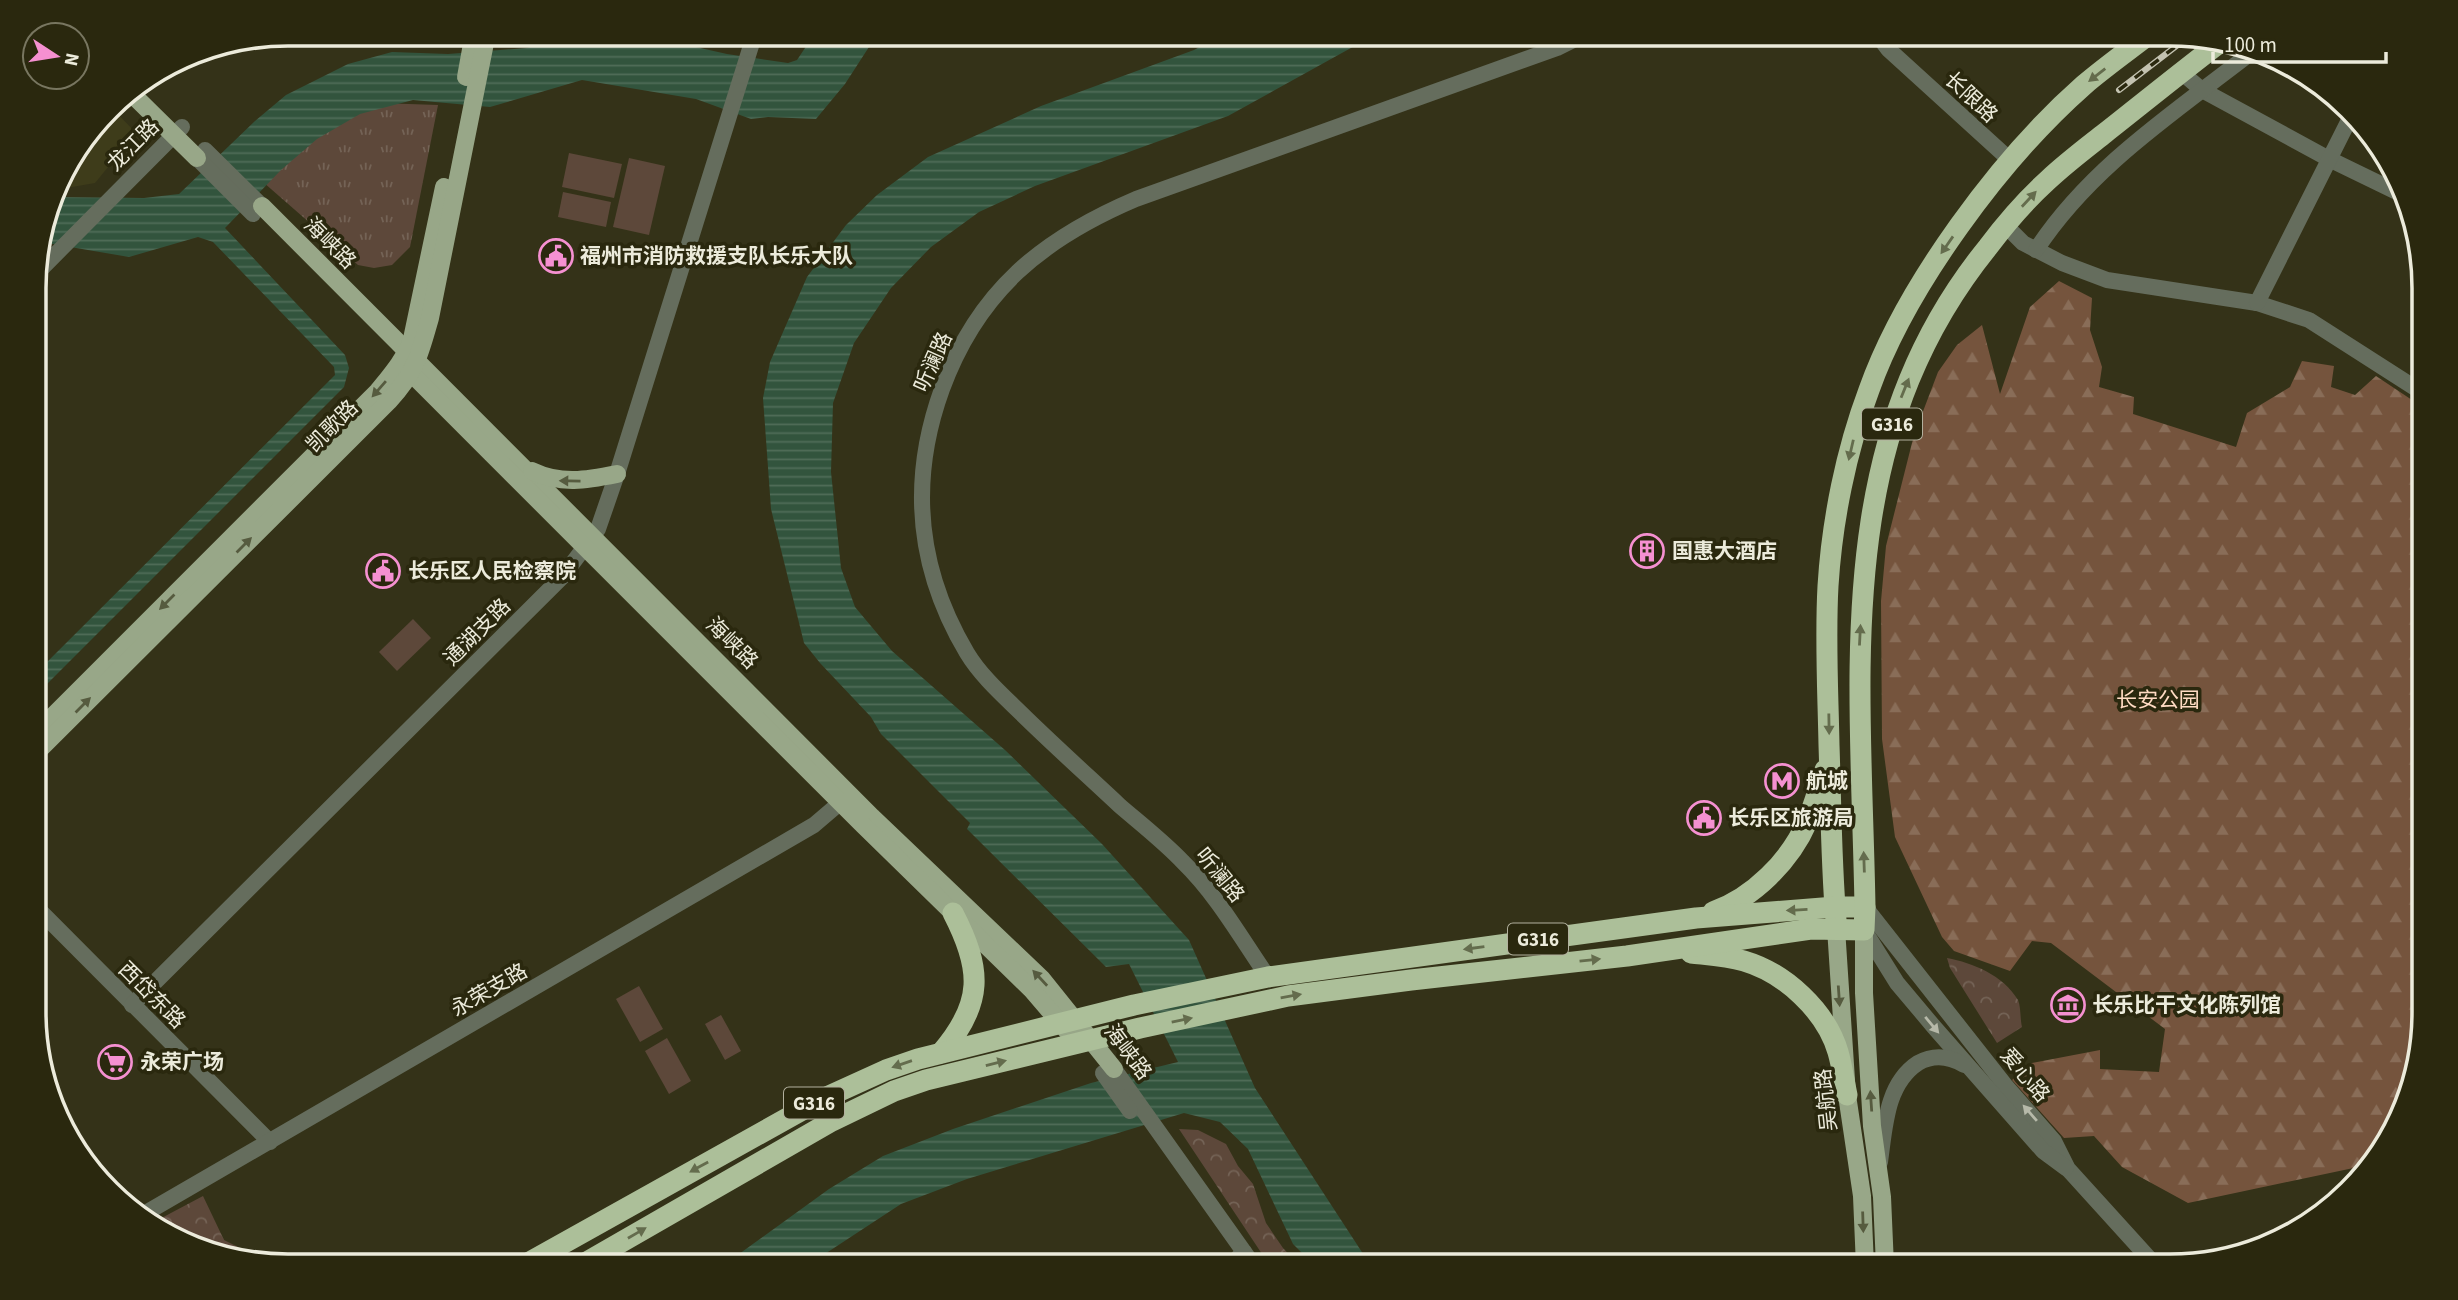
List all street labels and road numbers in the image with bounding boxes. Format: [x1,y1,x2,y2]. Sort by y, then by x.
street label: 长限路 [1938,65,2004,129]
street label: 龙江路 [100,112,166,178]
street label: 海峡路 [297,210,363,276]
street label: 听澜路 [906,327,960,397]
street label: 凯歌路 [299,393,365,459]
road number: G316 [1862,408,1922,440]
street label: 通湖支路 [437,592,517,672]
street label: 海峡路 [699,610,765,676]
street label: 听澜路 [1189,841,1251,909]
road number: G316 [1508,923,1568,954]
street label: 西岱东路 [112,955,192,1035]
street label: 永荣支路 [445,956,533,1024]
street label: 海峡路 [1097,1018,1159,1086]
street label: 爱心路 [1993,1041,2057,1109]
street label: 吴航路 [1808,1067,1844,1133]
road number: G316 [784,1088,844,1119]

